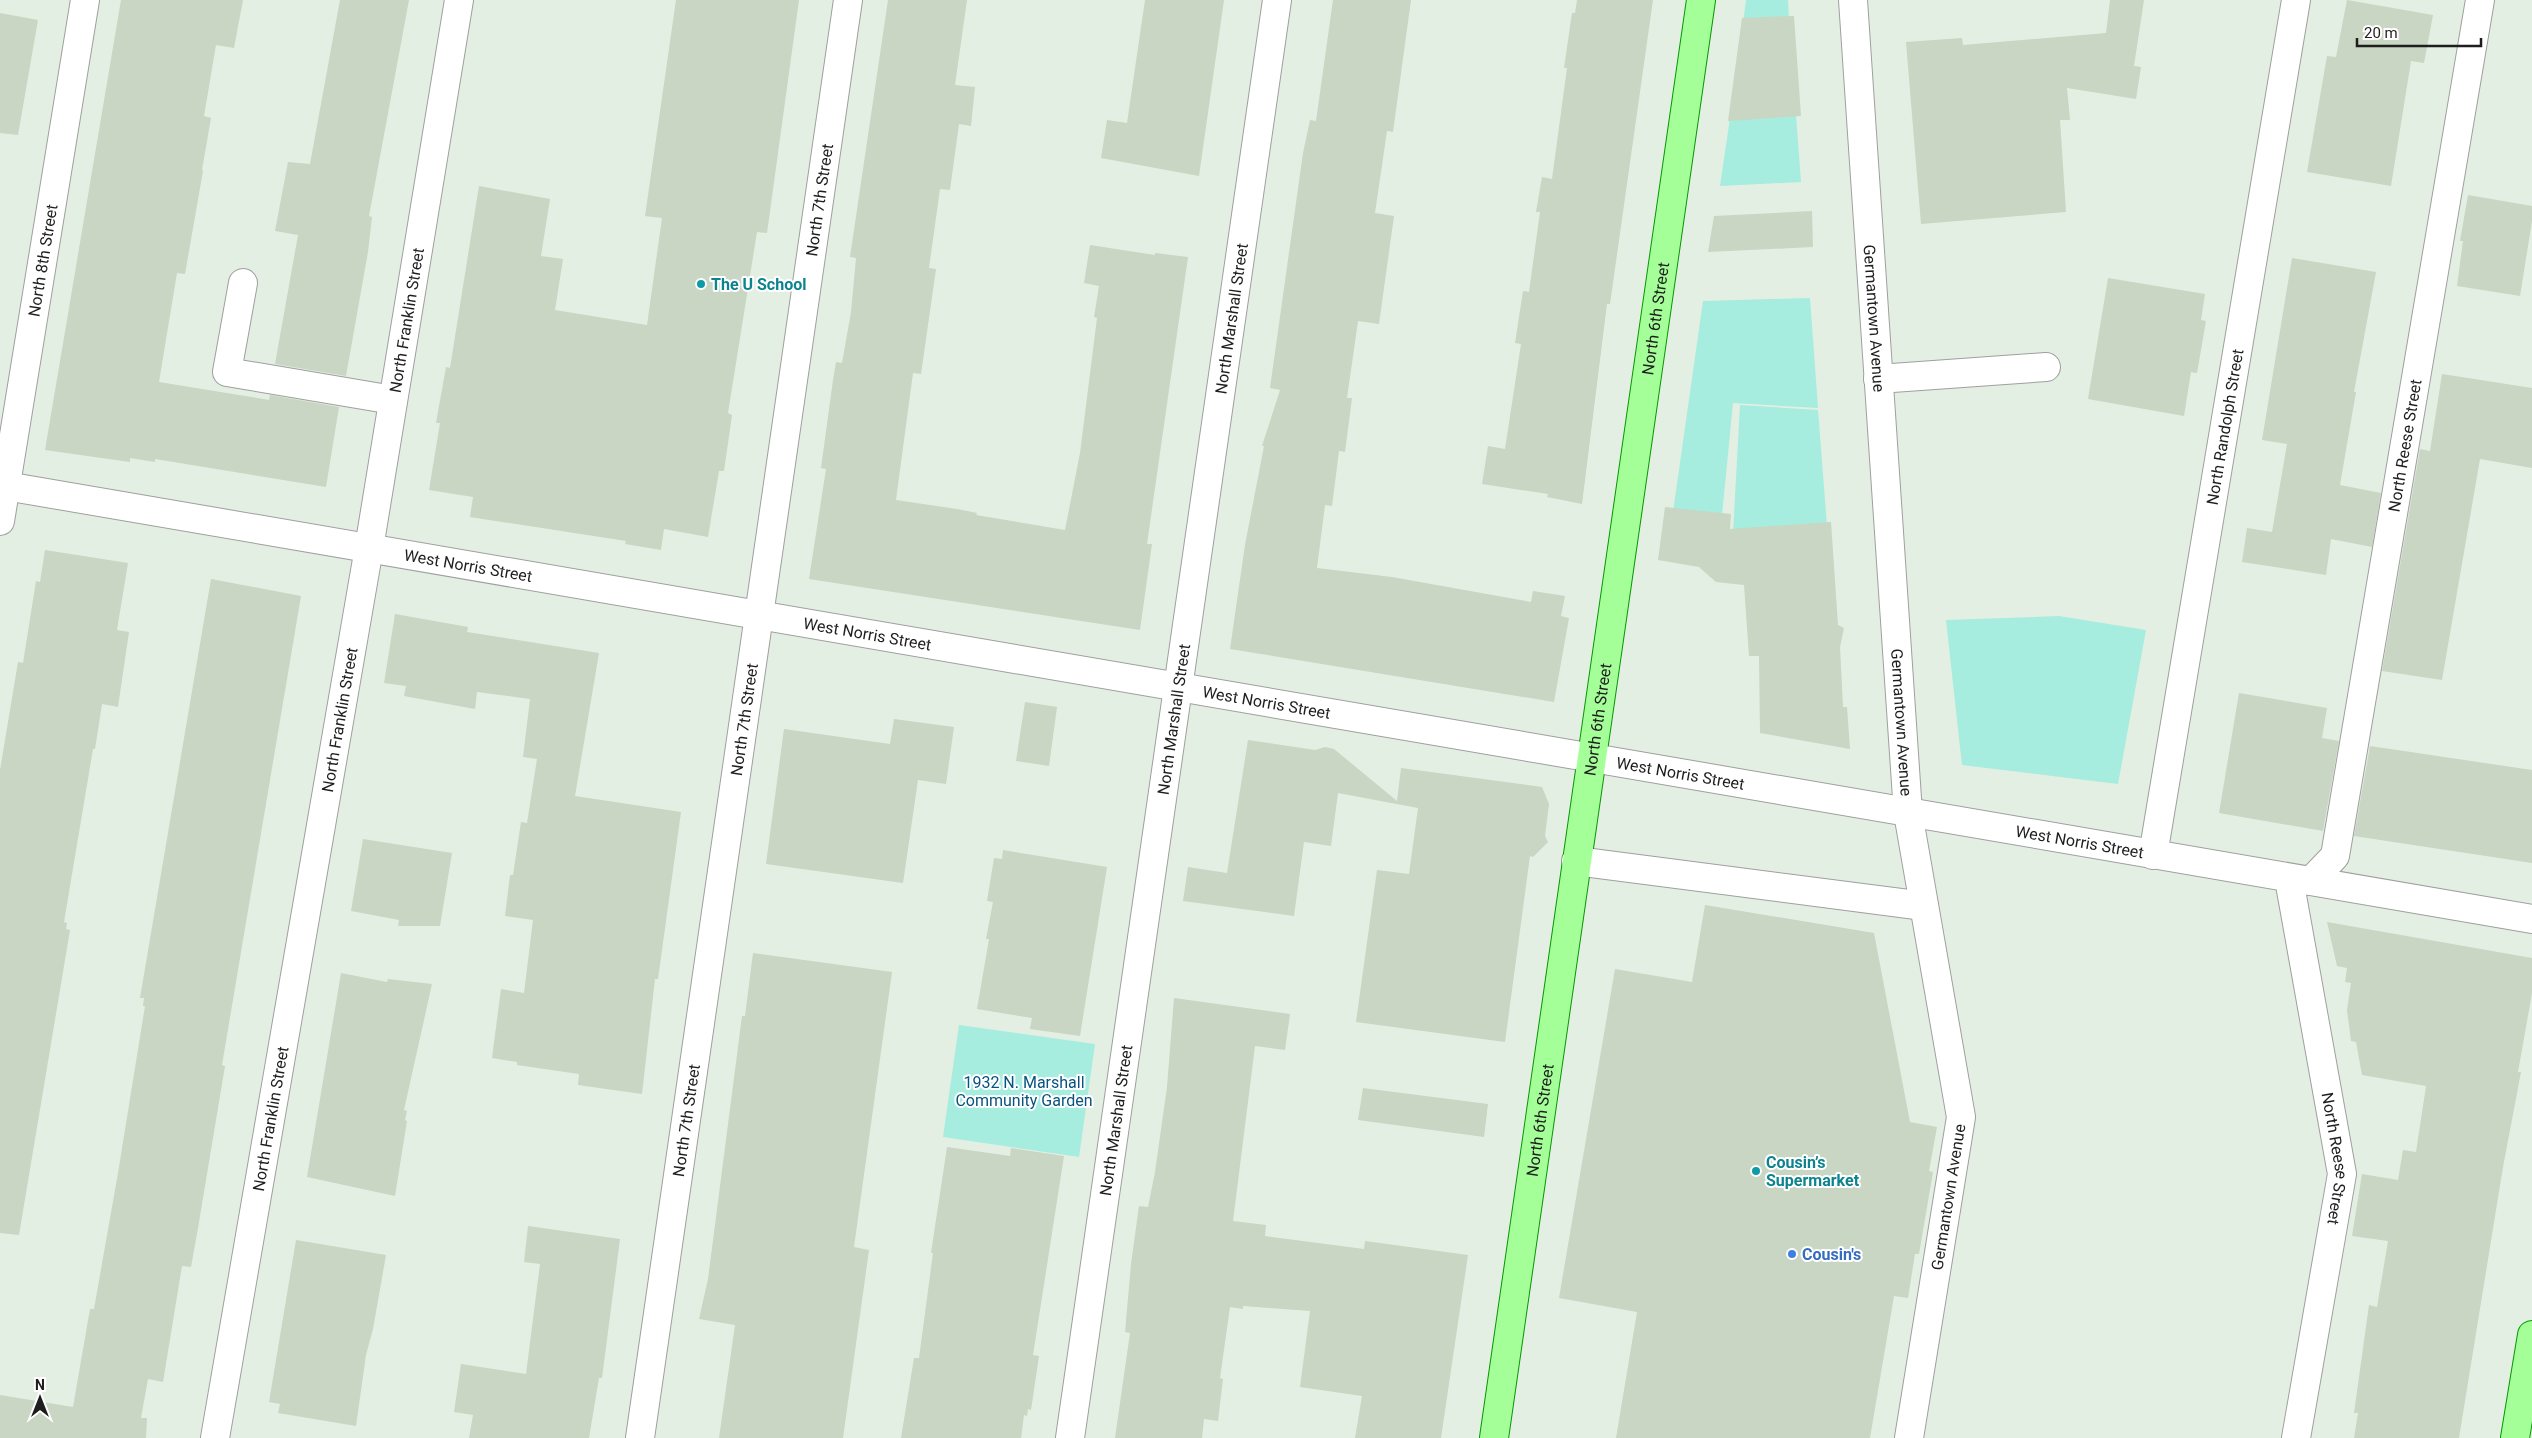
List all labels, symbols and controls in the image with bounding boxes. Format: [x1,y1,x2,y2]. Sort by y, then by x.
scale bar [2357,15,2481,47]
text: 20 m [2364,24,2398,42]
street label: North 7th Street [802,142,837,258]
street label: North 8th Street [24,203,62,318]
street label: North Marshall Street [1211,242,1252,395]
street label: Germantown Avenue [1860,244,1888,393]
street label: North Franklin Street [386,246,428,394]
street label: North 6th Street [1638,261,1673,376]
place label: The U School [711,275,806,294]
marker: The U School [695,278,707,290]
street label: North Randolph Street [2203,348,2247,506]
street label: North Reese Street [2384,378,2426,513]
street label: West Norris Street [403,545,534,586]
street label: West Norris Street [802,614,933,654]
street label: North Marshall Street [1154,643,1194,796]
street label: North Franklin Street [318,646,362,794]
street label: Germantown Avenue [1887,648,1916,797]
street label: North 7th Street [727,662,762,777]
street label: North 6th Street [1580,662,1615,777]
street label: West Norris Street [1201,682,1332,723]
street label: West Norris Street [1615,753,1746,794]
street label: West Norris Street [2014,822,2145,862]
street label: North Marshall Street [1096,1044,1136,1197]
street label: North Franklin Street [249,1045,293,1193]
street label: North 7th Street [669,1063,704,1178]
street label: North 6th Street [1523,1063,1558,1178]
park label: 1932 N. Marshall Community Garden [955,1073,1093,1110]
street label: North Reese Street [2318,1091,2351,1226]
street label: Germantown Avenue [1928,1123,1969,1272]
place label: Cousin’s Supermarket [1766,1153,1860,1190]
marker: Cousin’s Supermarket [1750,1165,1762,1177]
place label: Cousin's [1802,1245,1861,1264]
marker: Cousin's [1786,1248,1798,1260]
north arrow [15,1373,65,1423]
text: N [35,1377,45,1393]

